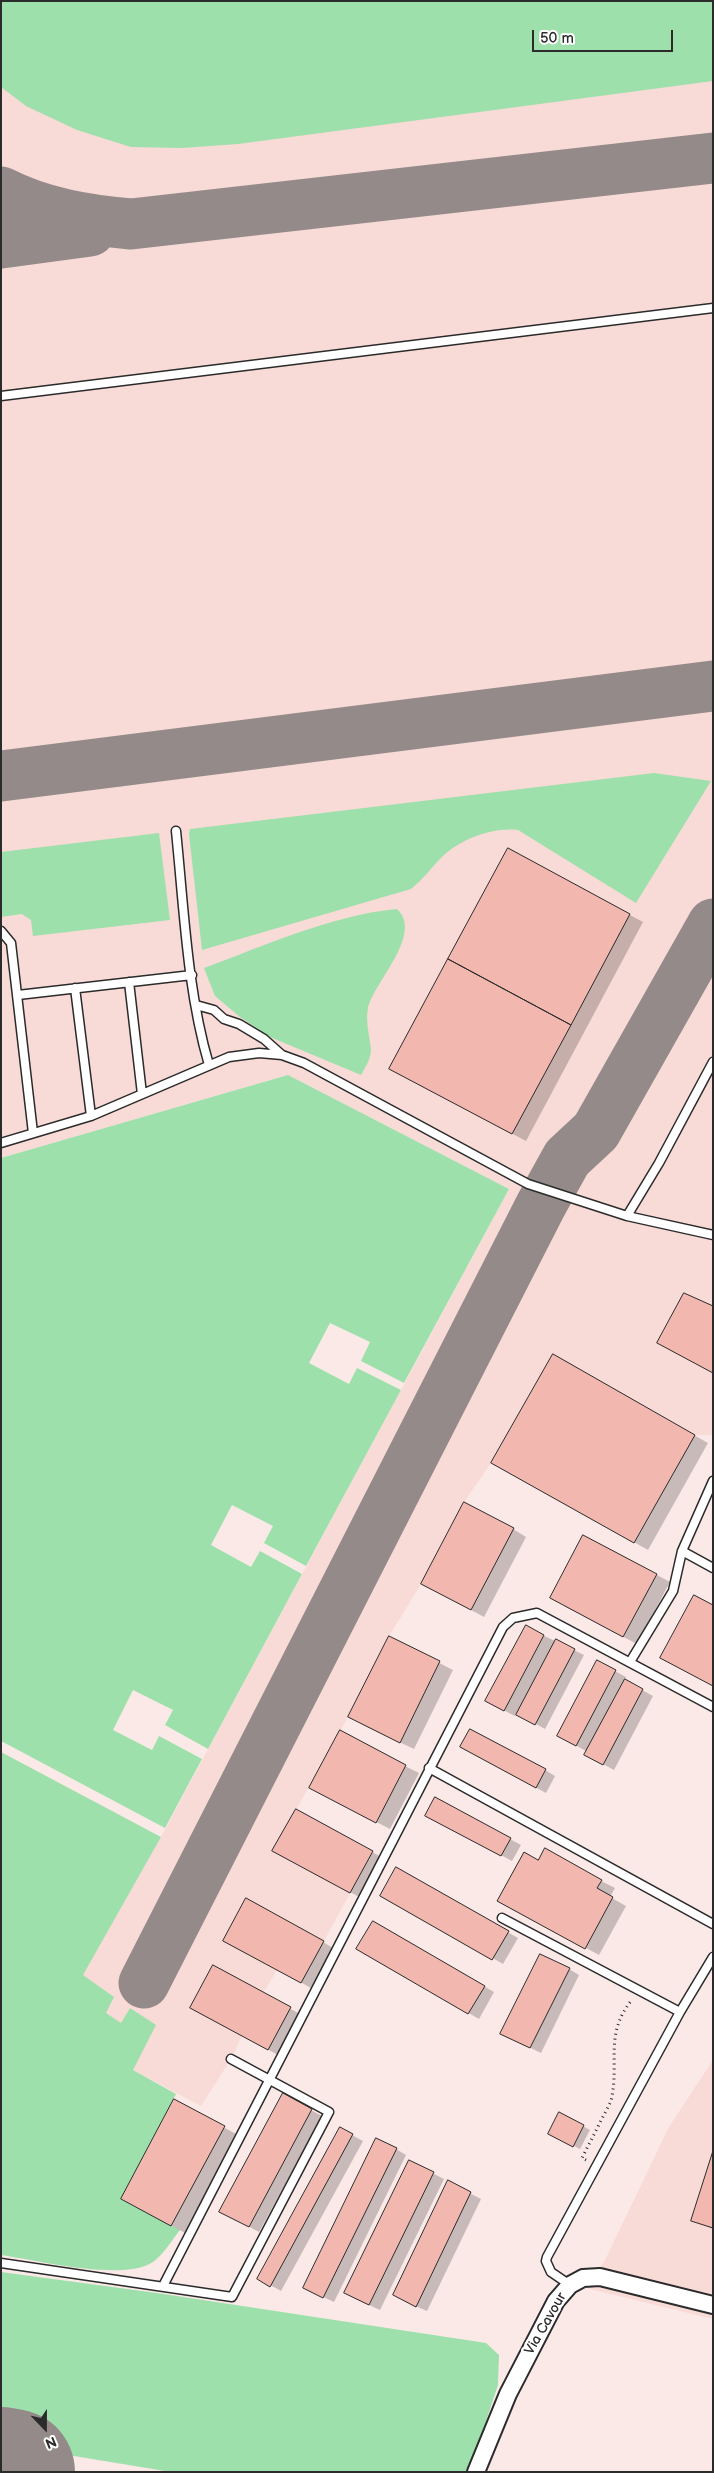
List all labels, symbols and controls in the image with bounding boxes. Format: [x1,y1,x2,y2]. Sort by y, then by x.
scale bar [534,20,675,52]
text: 50 m [540,29,574,48]
street label: Via Cavour [522,2290,570,2358]
north arrow [20,2403,70,2453]
text: N [43,2433,59,2452]

